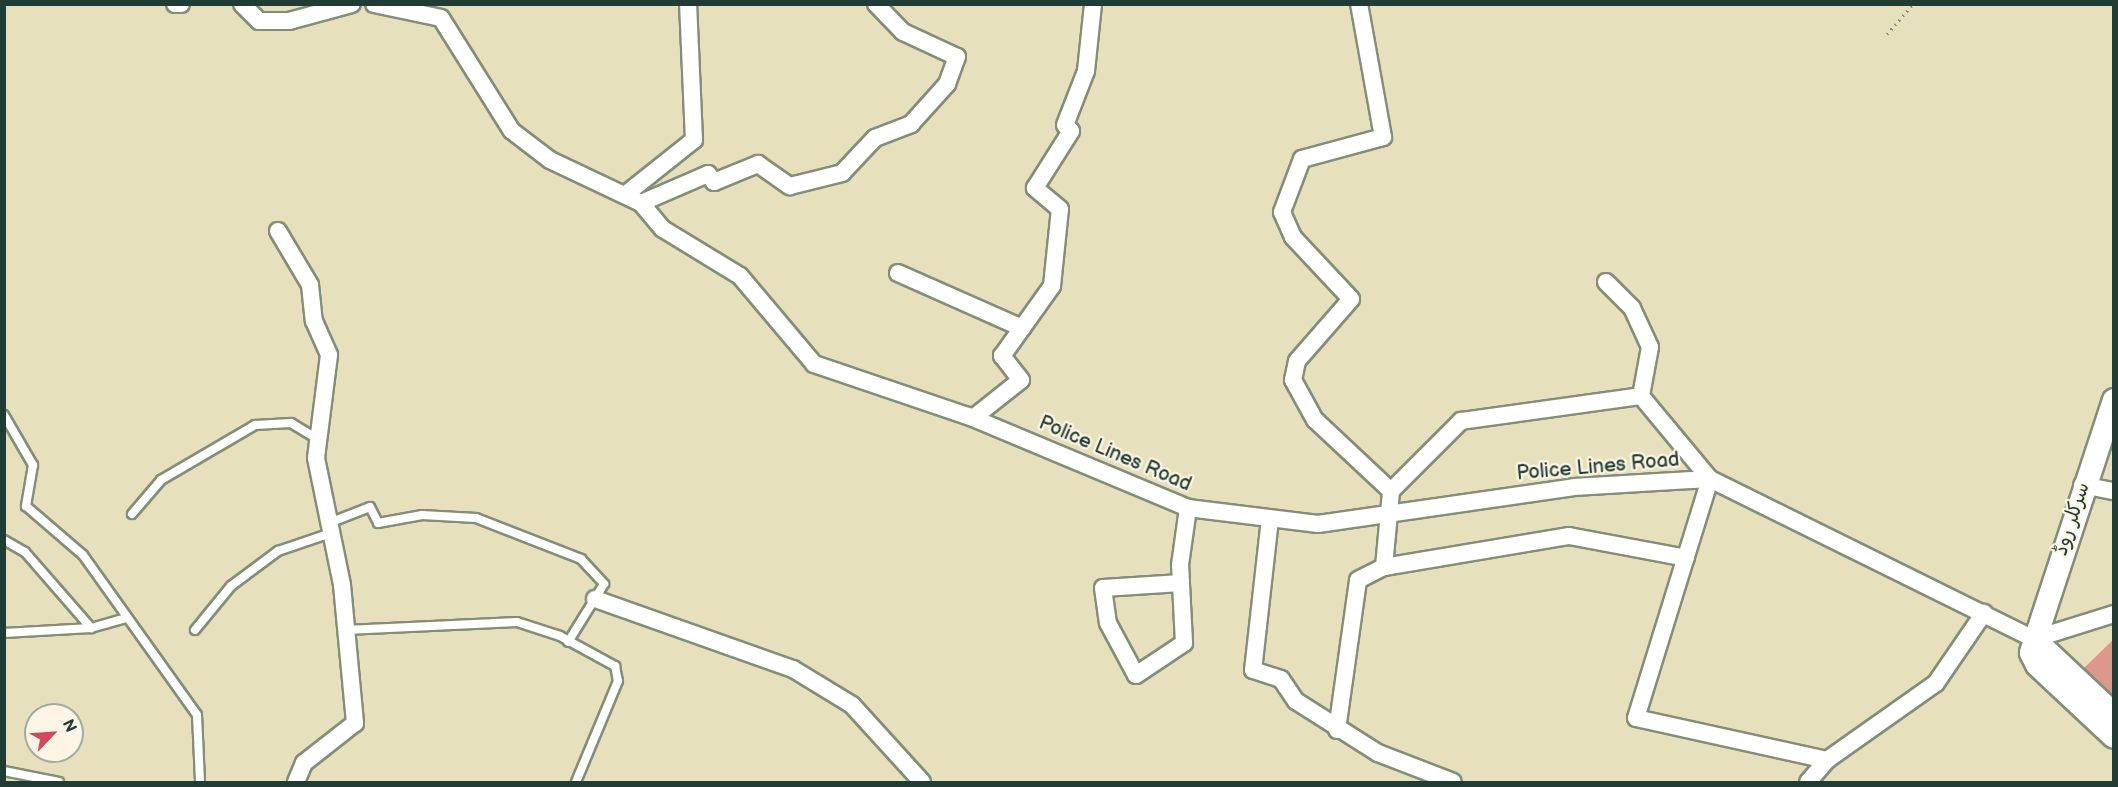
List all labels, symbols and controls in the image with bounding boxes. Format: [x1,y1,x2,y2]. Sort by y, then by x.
street label: Police Lines Road [1035,411,1195,497]
street label: Police Lines Road [1516,448,1680,486]
street label: سرکلر روڈ [2049,479,2095,559]
north arrow [24,703,84,763]
text: N [58,717,80,735]

